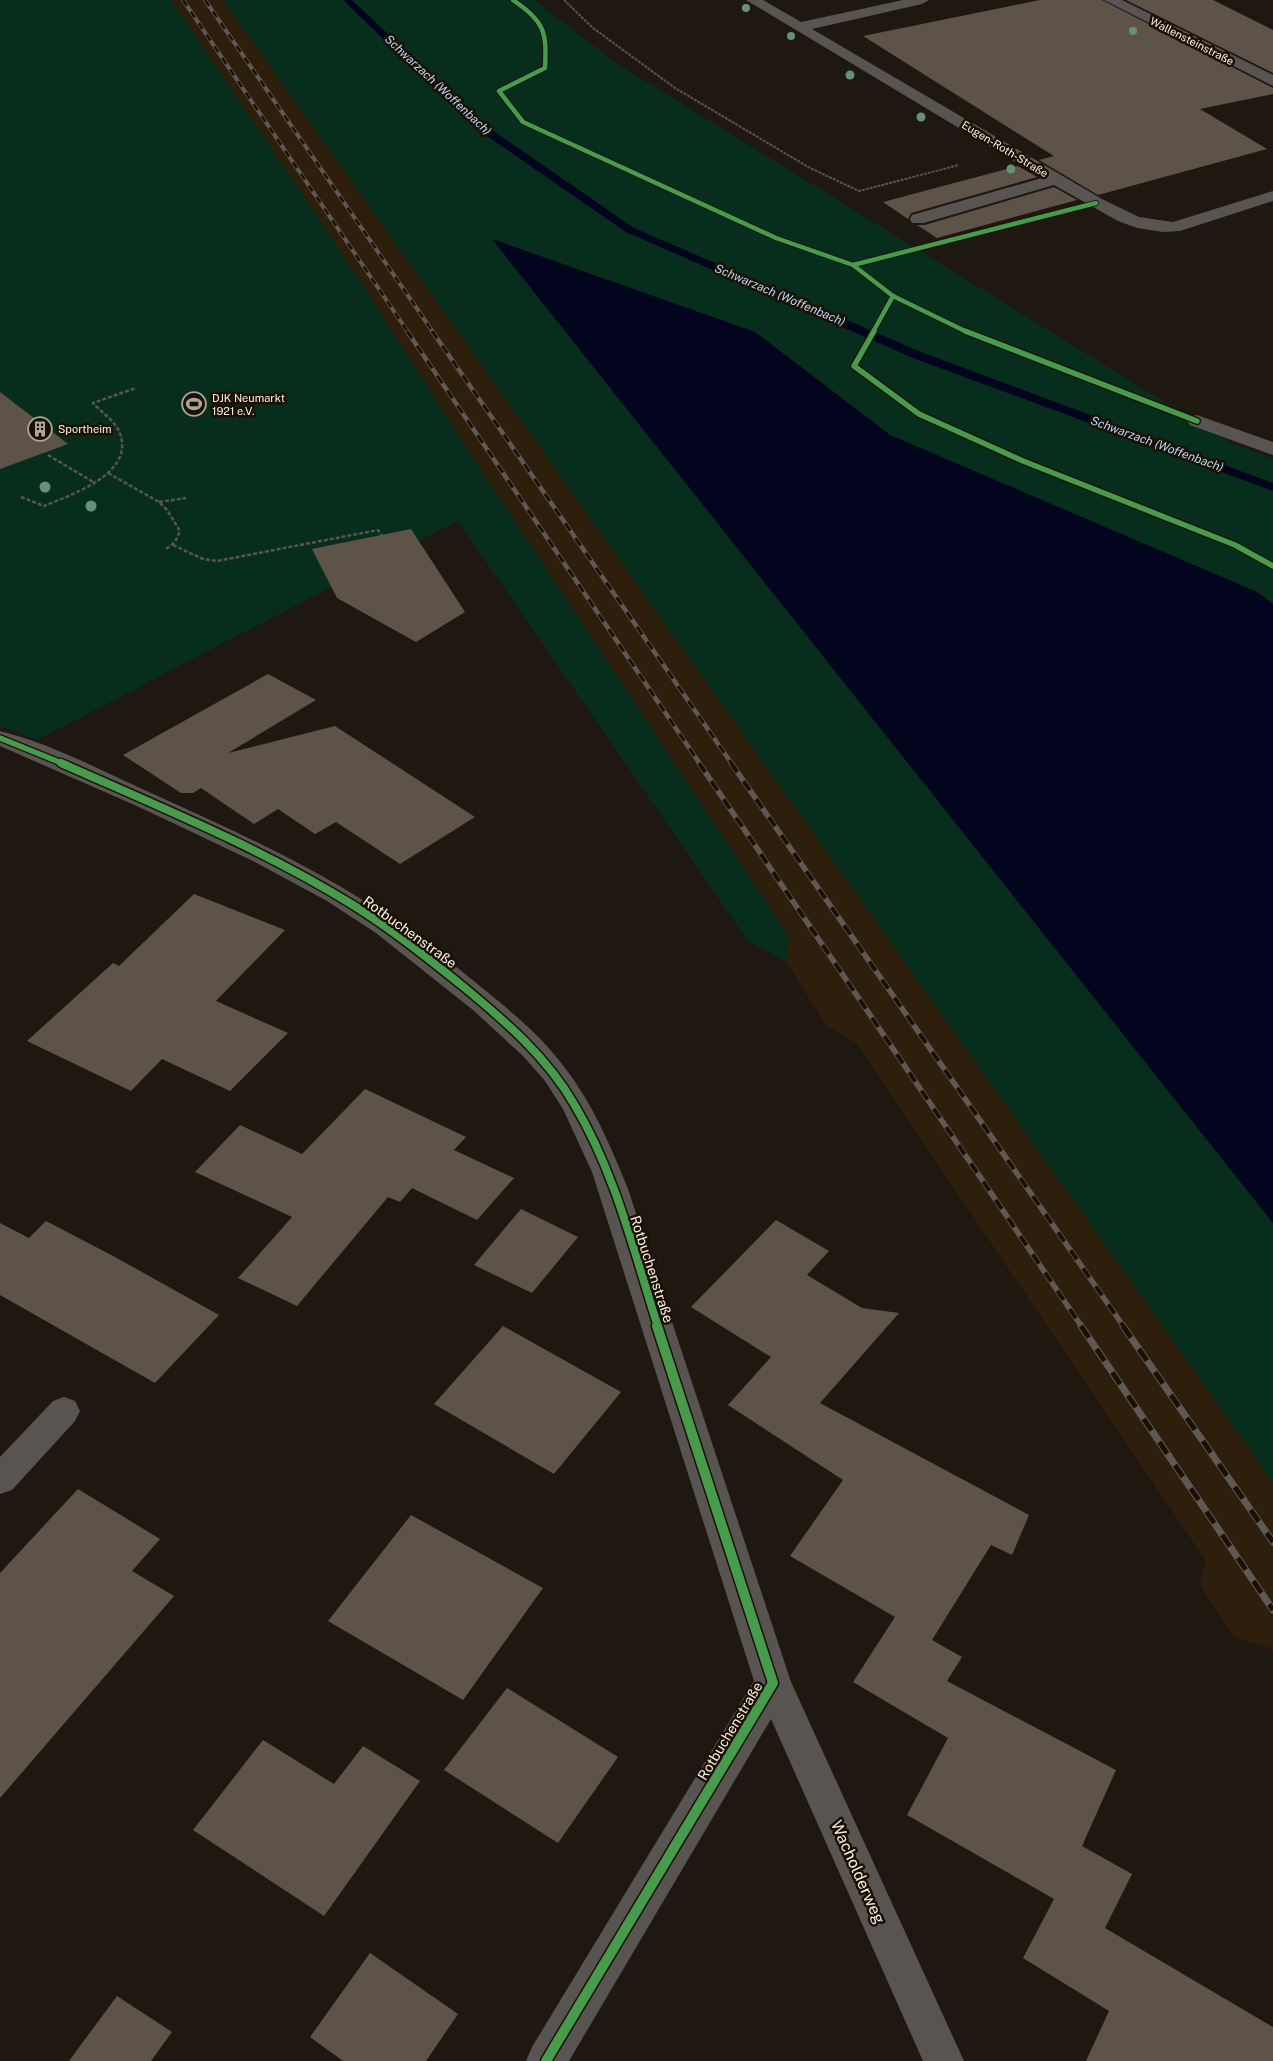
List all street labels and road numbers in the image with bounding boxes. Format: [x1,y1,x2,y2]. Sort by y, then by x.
street label: Wallensteinstraße [1148,15,1236,67]
street label: Eugen-Roth-Straße [960,118,1050,180]
street label: Rotbuchenstraße [360,893,460,971]
street label: Rotbuchenstraße [627,1213,677,1325]
street label: Rotbuchenstraße [694,1679,766,1783]
street label: Wacholderweg [827,1817,889,1927]

